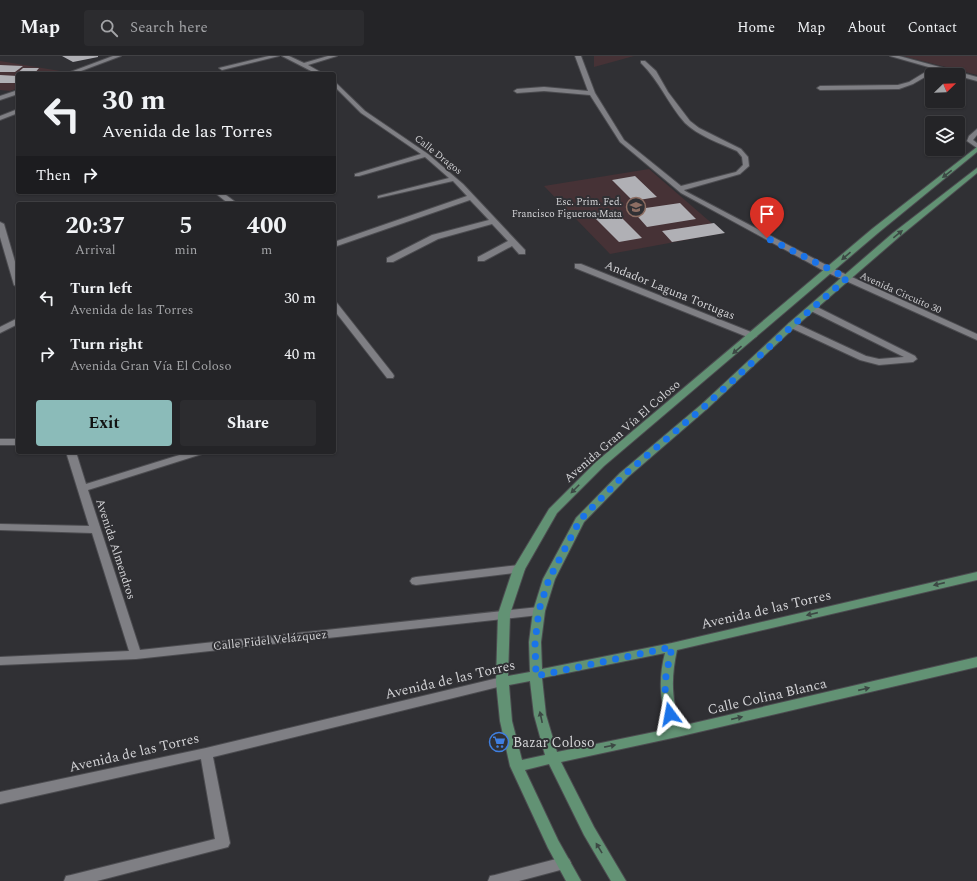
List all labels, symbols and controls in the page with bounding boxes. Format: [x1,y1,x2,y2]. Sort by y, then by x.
search box [84,10,364,46]
text: Map [20,13,60,42]
text: Search here [130,16,208,39]
icon: search [98,17,120,39]
text: Home [737,17,775,38]
text: Map [797,17,825,38]
text: About [847,17,886,38]
text: Contact [908,17,957,38]
north arrow [925,68,965,108]
map controls [925,68,965,156]
text: 30 m [102,79,166,122]
icon: left [36,88,88,140]
button: layers [925,116,965,156]
text: Avenida de las Torres [102,118,273,145]
street label: Calle Dragos [411,131,466,179]
text: Then [36,164,71,187]
icon: right [79,164,101,186]
one-way arrow [942,170,953,179]
place label: Esc. Prim. Fed. Francisco Figueroa Mata [512,194,622,222]
school or university icon: Esc. Prim. Fed. Francisco Figueroa Mata [625,196,647,218]
pin [750,197,784,238]
icon: arrive [756,203,778,225]
text: 20:37 [65,208,125,244]
text: 5 [179,208,193,244]
text: 400 [246,208,287,244]
one-way arrow [892,230,903,239]
text: Arrival [75,240,116,260]
text: min [175,240,197,260]
text: m [261,240,272,260]
one-way arrow [841,251,851,260]
street label: Andador Laguna Tortugas [602,256,738,325]
street label: Avenida Circuito 30 [857,268,944,318]
text: Turn left [70,277,132,300]
icon: left [36,287,58,309]
text: 30 m [284,287,316,310]
text: Avenida de las Torres [70,300,193,320]
text: Turn right [70,333,143,356]
icon: right [36,343,58,365]
text: 40 m [284,343,316,366]
one-way arrow [731,345,742,354]
text: Avenida Gran Vía El Coloso [70,356,231,376]
street label: Avenida Gran Vía El Coloso [560,375,685,487]
button: Exit [36,400,172,446]
button: Share [180,400,316,446]
one-way arrow [570,484,580,494]
street label: Avenida Almendros [90,496,141,602]
one-way arrow [933,582,945,588]
street label: Avenida de las Torres [699,584,833,635]
one-way arrow [806,612,819,618]
street label: Calle Fidel Velázquez [212,625,328,656]
street label: Avenida de las Torres [383,654,517,705]
street label: Calle Colina Blanca [705,673,829,720]
one-way arrow [857,685,870,691]
position arrow [649,693,691,735]
one-way arrow [538,710,544,723]
one-way arrow [731,715,743,721]
street label: Avenida de las Torres [67,727,201,778]
supermarket icon: Bazar Coloso [488,731,510,753]
place label: Bazar Coloso [513,732,595,753]
one-way arrow [604,742,616,748]
one-way arrow [595,842,602,854]

